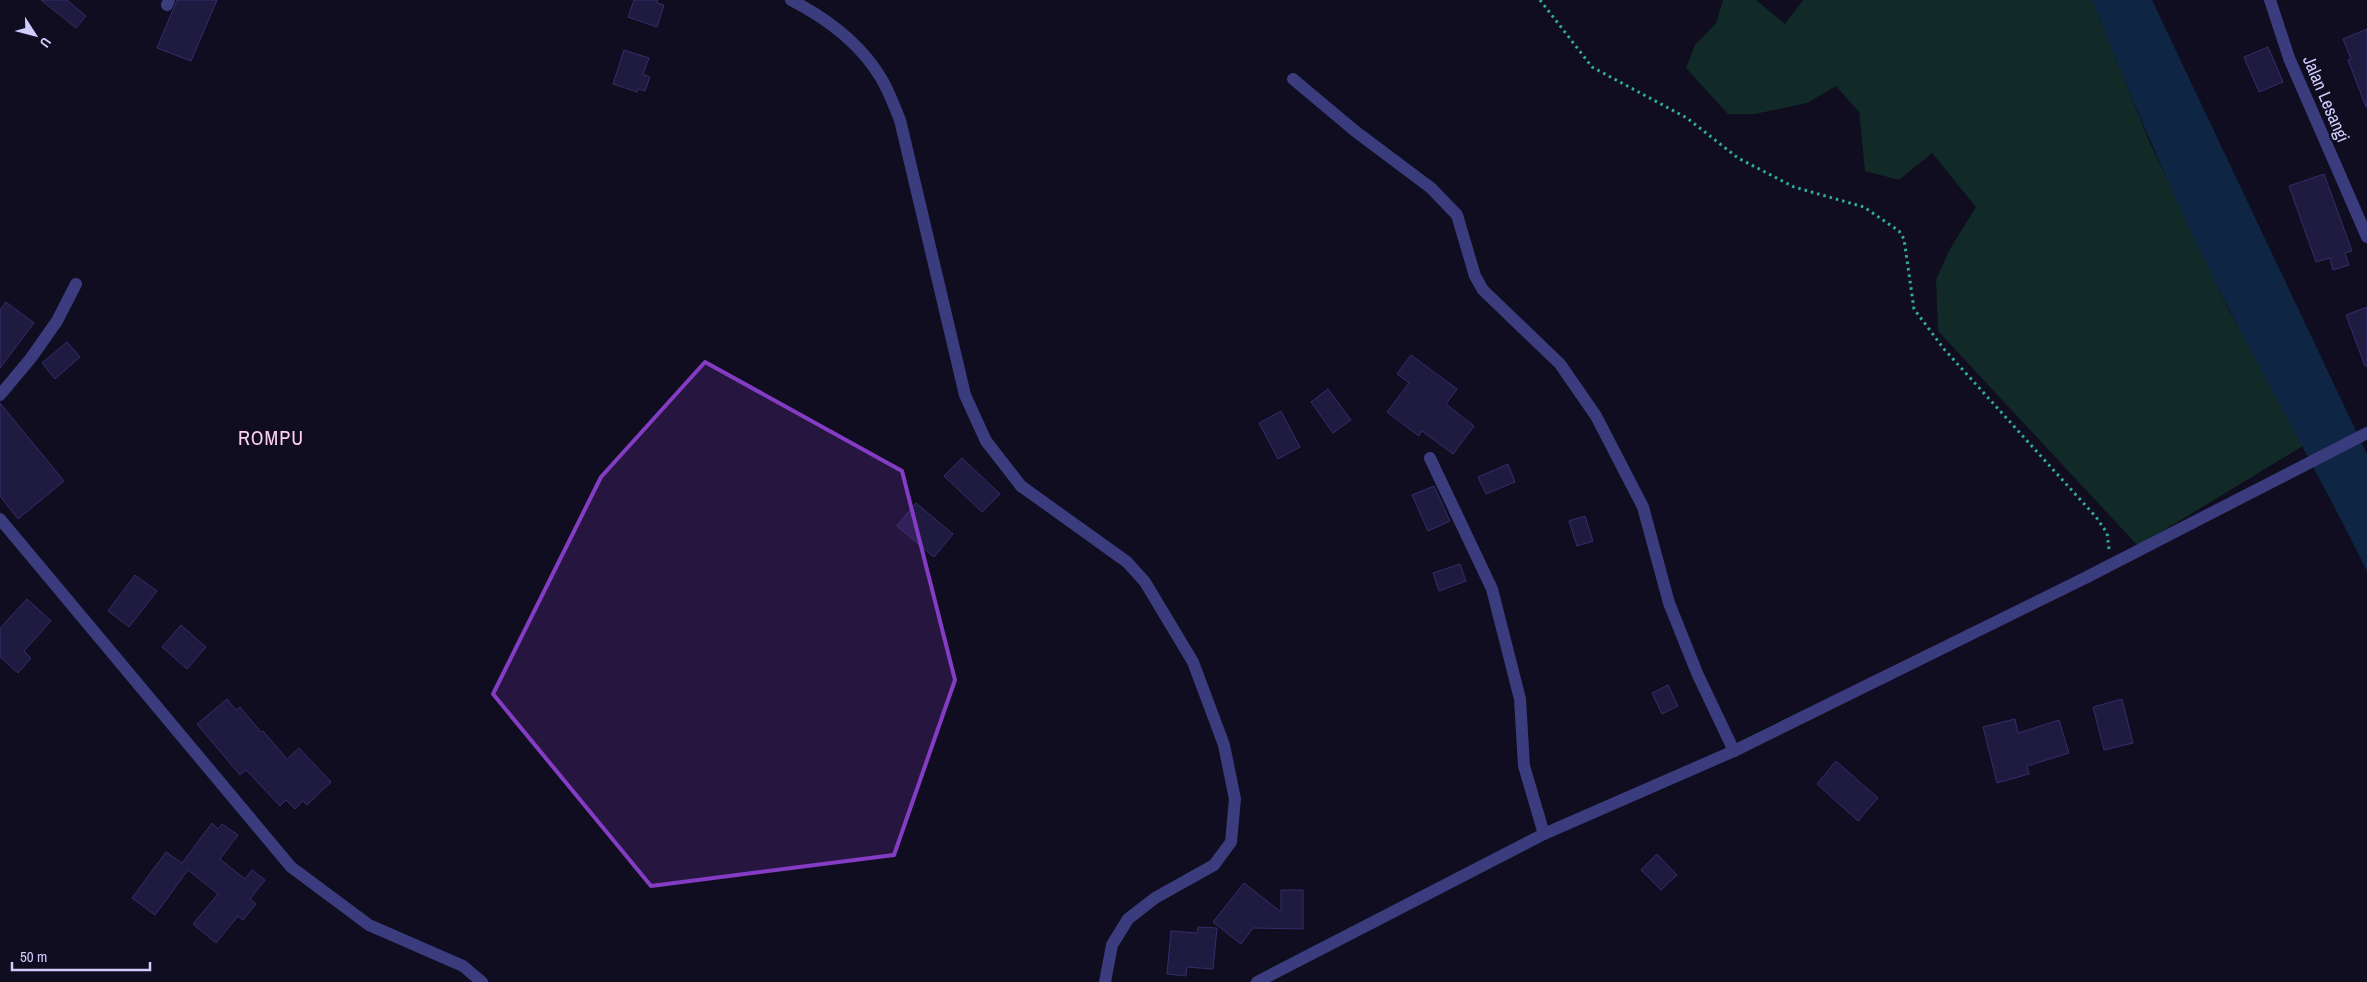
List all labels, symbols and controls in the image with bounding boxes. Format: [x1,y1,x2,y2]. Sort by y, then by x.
north arrow [10,10,60,60]
text: U [36,34,55,51]
street label: Jalan Lesangi [2297,52,2356,146]
district label: ROMPU [238,424,304,451]
scale bar [12,940,150,972]
text: 50 m [20,946,47,967]

